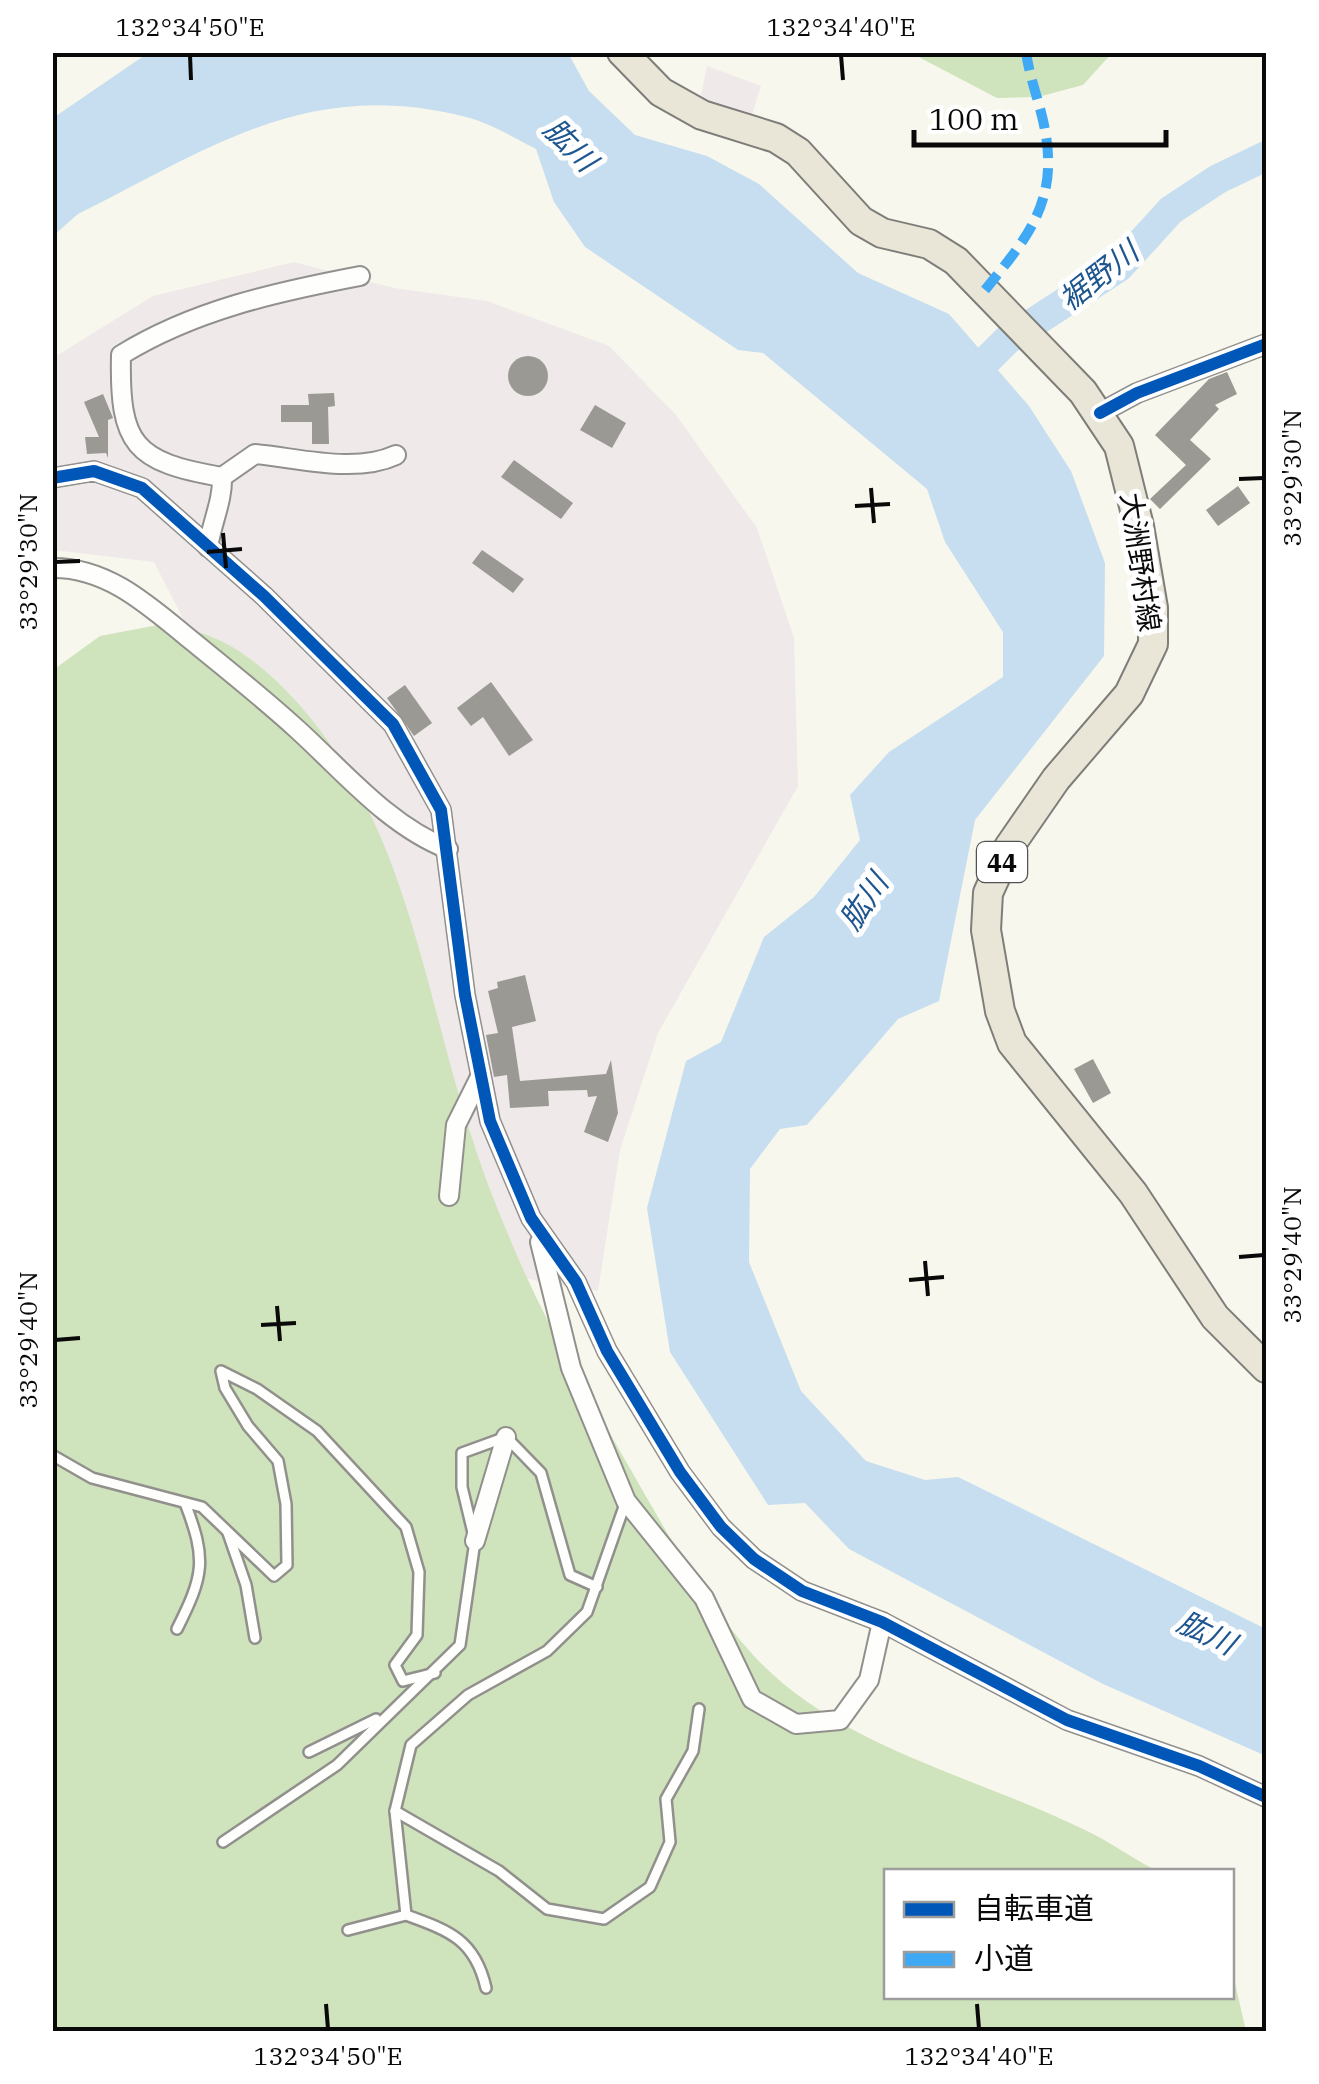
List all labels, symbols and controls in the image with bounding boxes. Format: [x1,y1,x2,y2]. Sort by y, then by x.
text: 132°34'50"E [115,10,265,43]
text: 132°34'40"E [766,10,916,43]
scale bar [914,85,1166,147]
text: 100 m [929,99,1019,138]
water label: 肱川 [536,109,608,181]
water label: 裾野川 [1051,230,1148,318]
text: 33°29'30"N [1275,409,1308,547]
street label: 大洲野村線 [1113,490,1169,634]
text: 33°29'30"N [11,493,44,631]
road number: 44 [977,842,1027,882]
water label: 肱川 [830,863,898,937]
text: 33°29'40"N [1275,1186,1308,1324]
text: 33°29'40"N [11,1271,44,1409]
water label: 肱川 [1171,1601,1245,1664]
legend [884,1869,1234,1999]
text: 自転車道 [974,1888,1094,1927]
text: 小道 [974,1938,1034,1977]
text: 132°34'50"E [253,2039,403,2072]
text: 132°34'40"E [904,2039,1054,2072]

